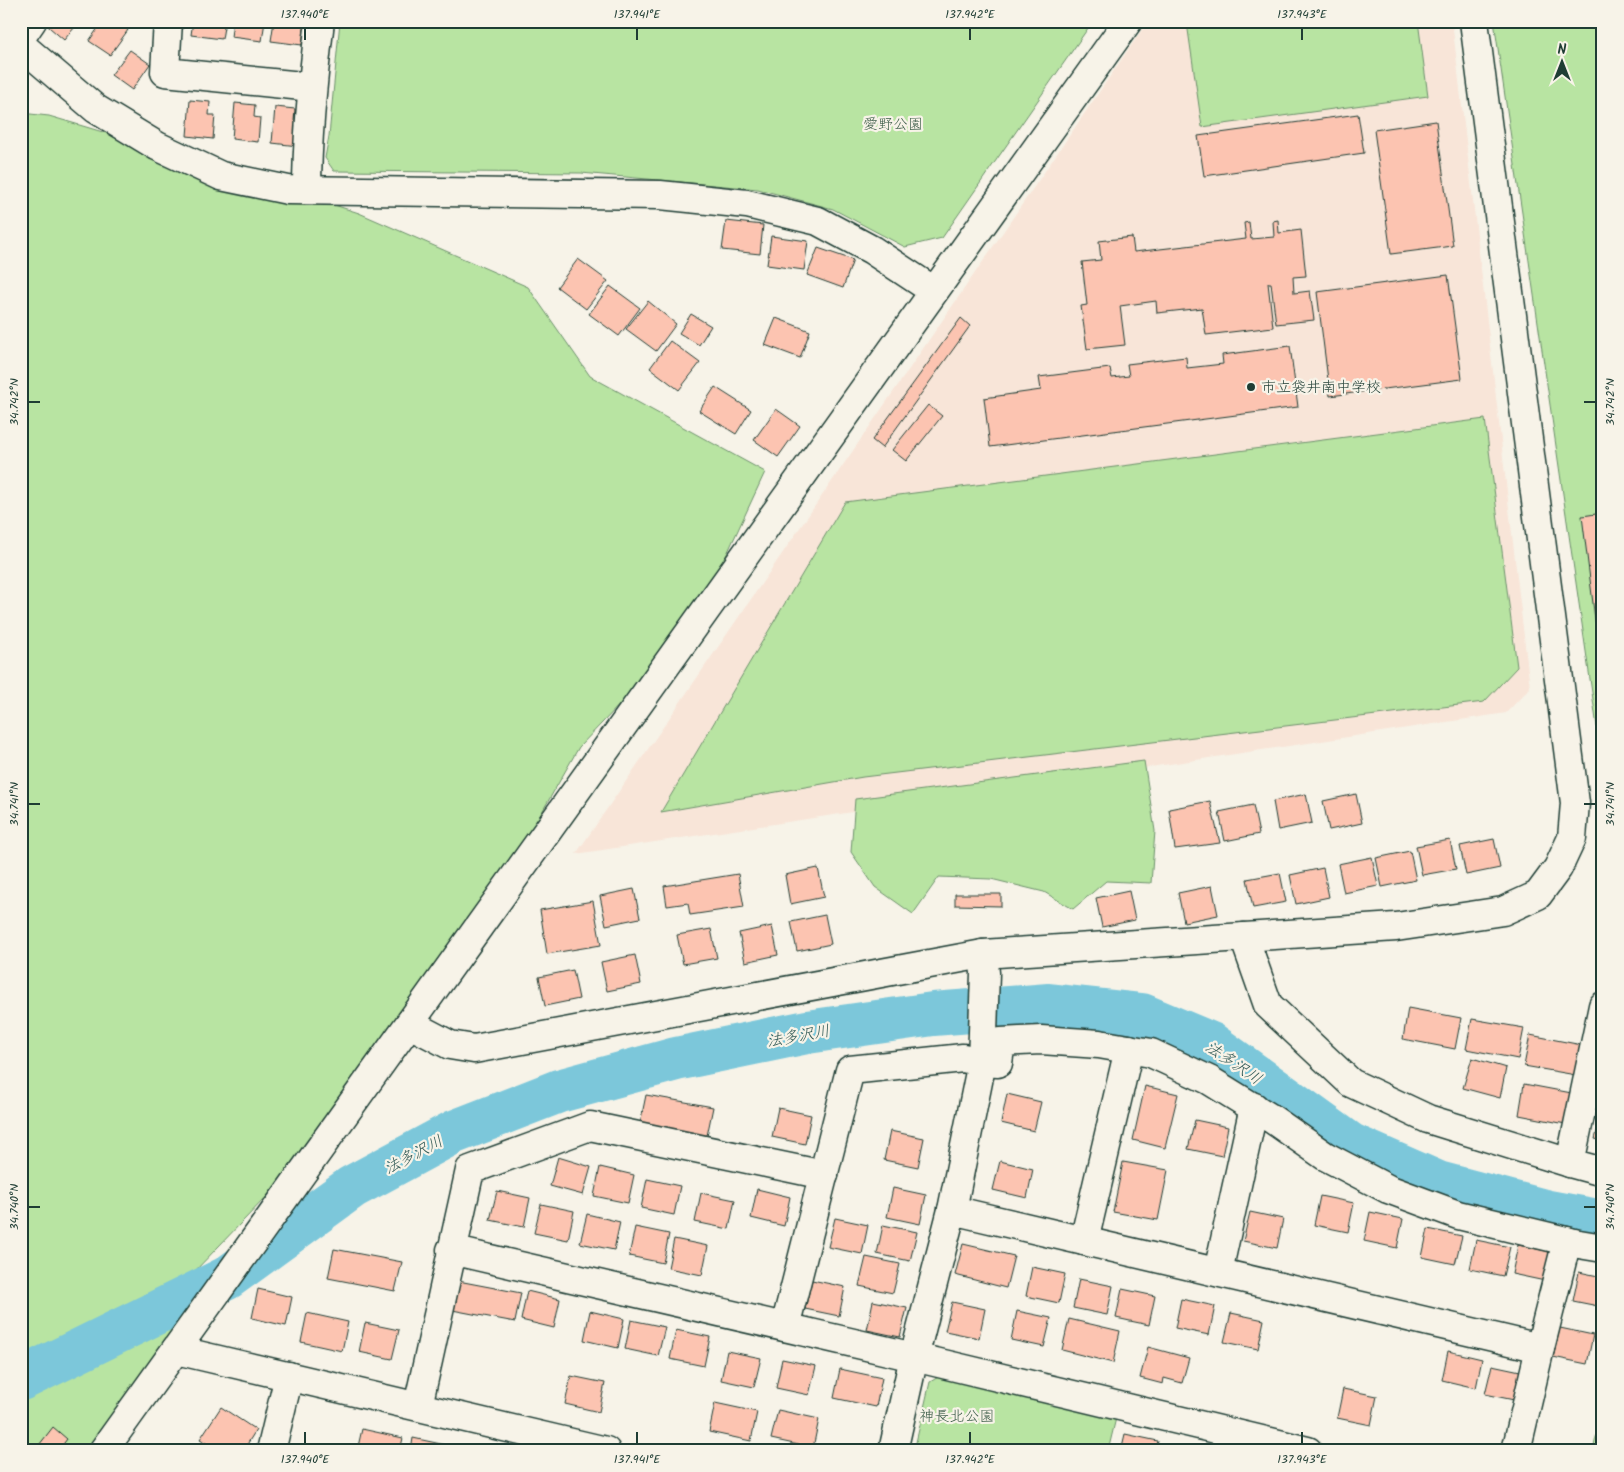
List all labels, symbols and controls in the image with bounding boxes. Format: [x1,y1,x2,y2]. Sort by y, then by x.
text: 137.940°E [281,5,330,24]
text: 137.941°E [614,5,661,24]
text: 137.942°E [945,5,996,24]
text: 137.943°E [1277,5,1328,24]
north arrow [1536,38,1586,88]
text: N [1558,39,1567,61]
park label: 愛野公園 [863,113,923,137]
place label: 市立袋井南中学校 [1261,376,1381,400]
text: 34.742°N [5,378,24,426]
text: 34.742°N [1601,378,1620,426]
marker: 市立袋井南中学校 [1245,381,1257,393]
text: 34.741°N [5,782,24,826]
text: 34.741°N [1601,782,1620,826]
water label: 法多沢川 [765,1019,832,1054]
water label: 法多沢川 [1200,1035,1267,1092]
water label: 法多沢川 [380,1129,448,1181]
text: 34.740°N [5,1184,24,1230]
text: 34.740°N [1601,1184,1620,1230]
park label: 神長北公園 [919,1405,995,1429]
text: 137.940°E [281,1450,330,1469]
text: 137.941°E [614,1450,661,1469]
text: 137.942°E [945,1450,996,1469]
text: 137.943°E [1277,1450,1328,1469]

